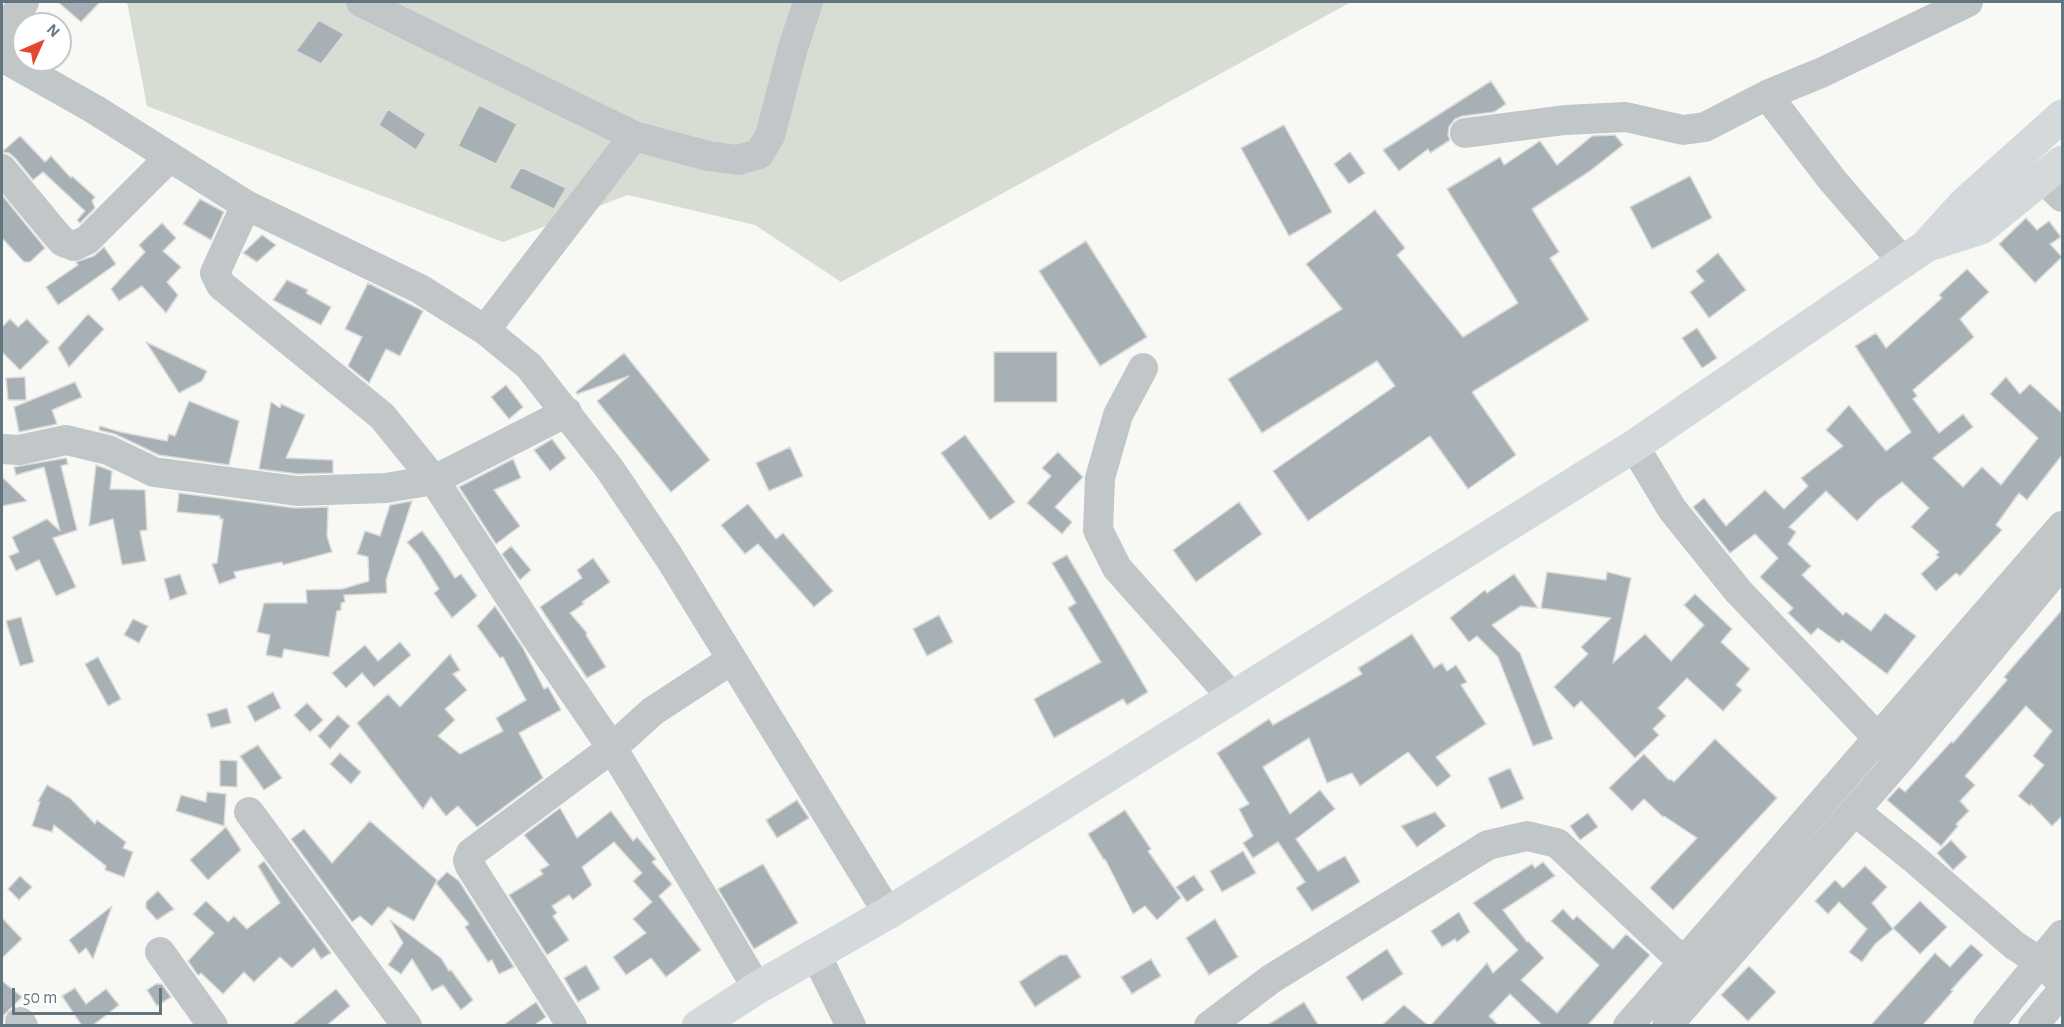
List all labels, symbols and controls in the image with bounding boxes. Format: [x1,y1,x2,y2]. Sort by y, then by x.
north arrow [12,12,72,72]
text: N [44,21,63,40]
scale bar [15,976,165,1014]
text: 50 m [23,989,57,1007]

